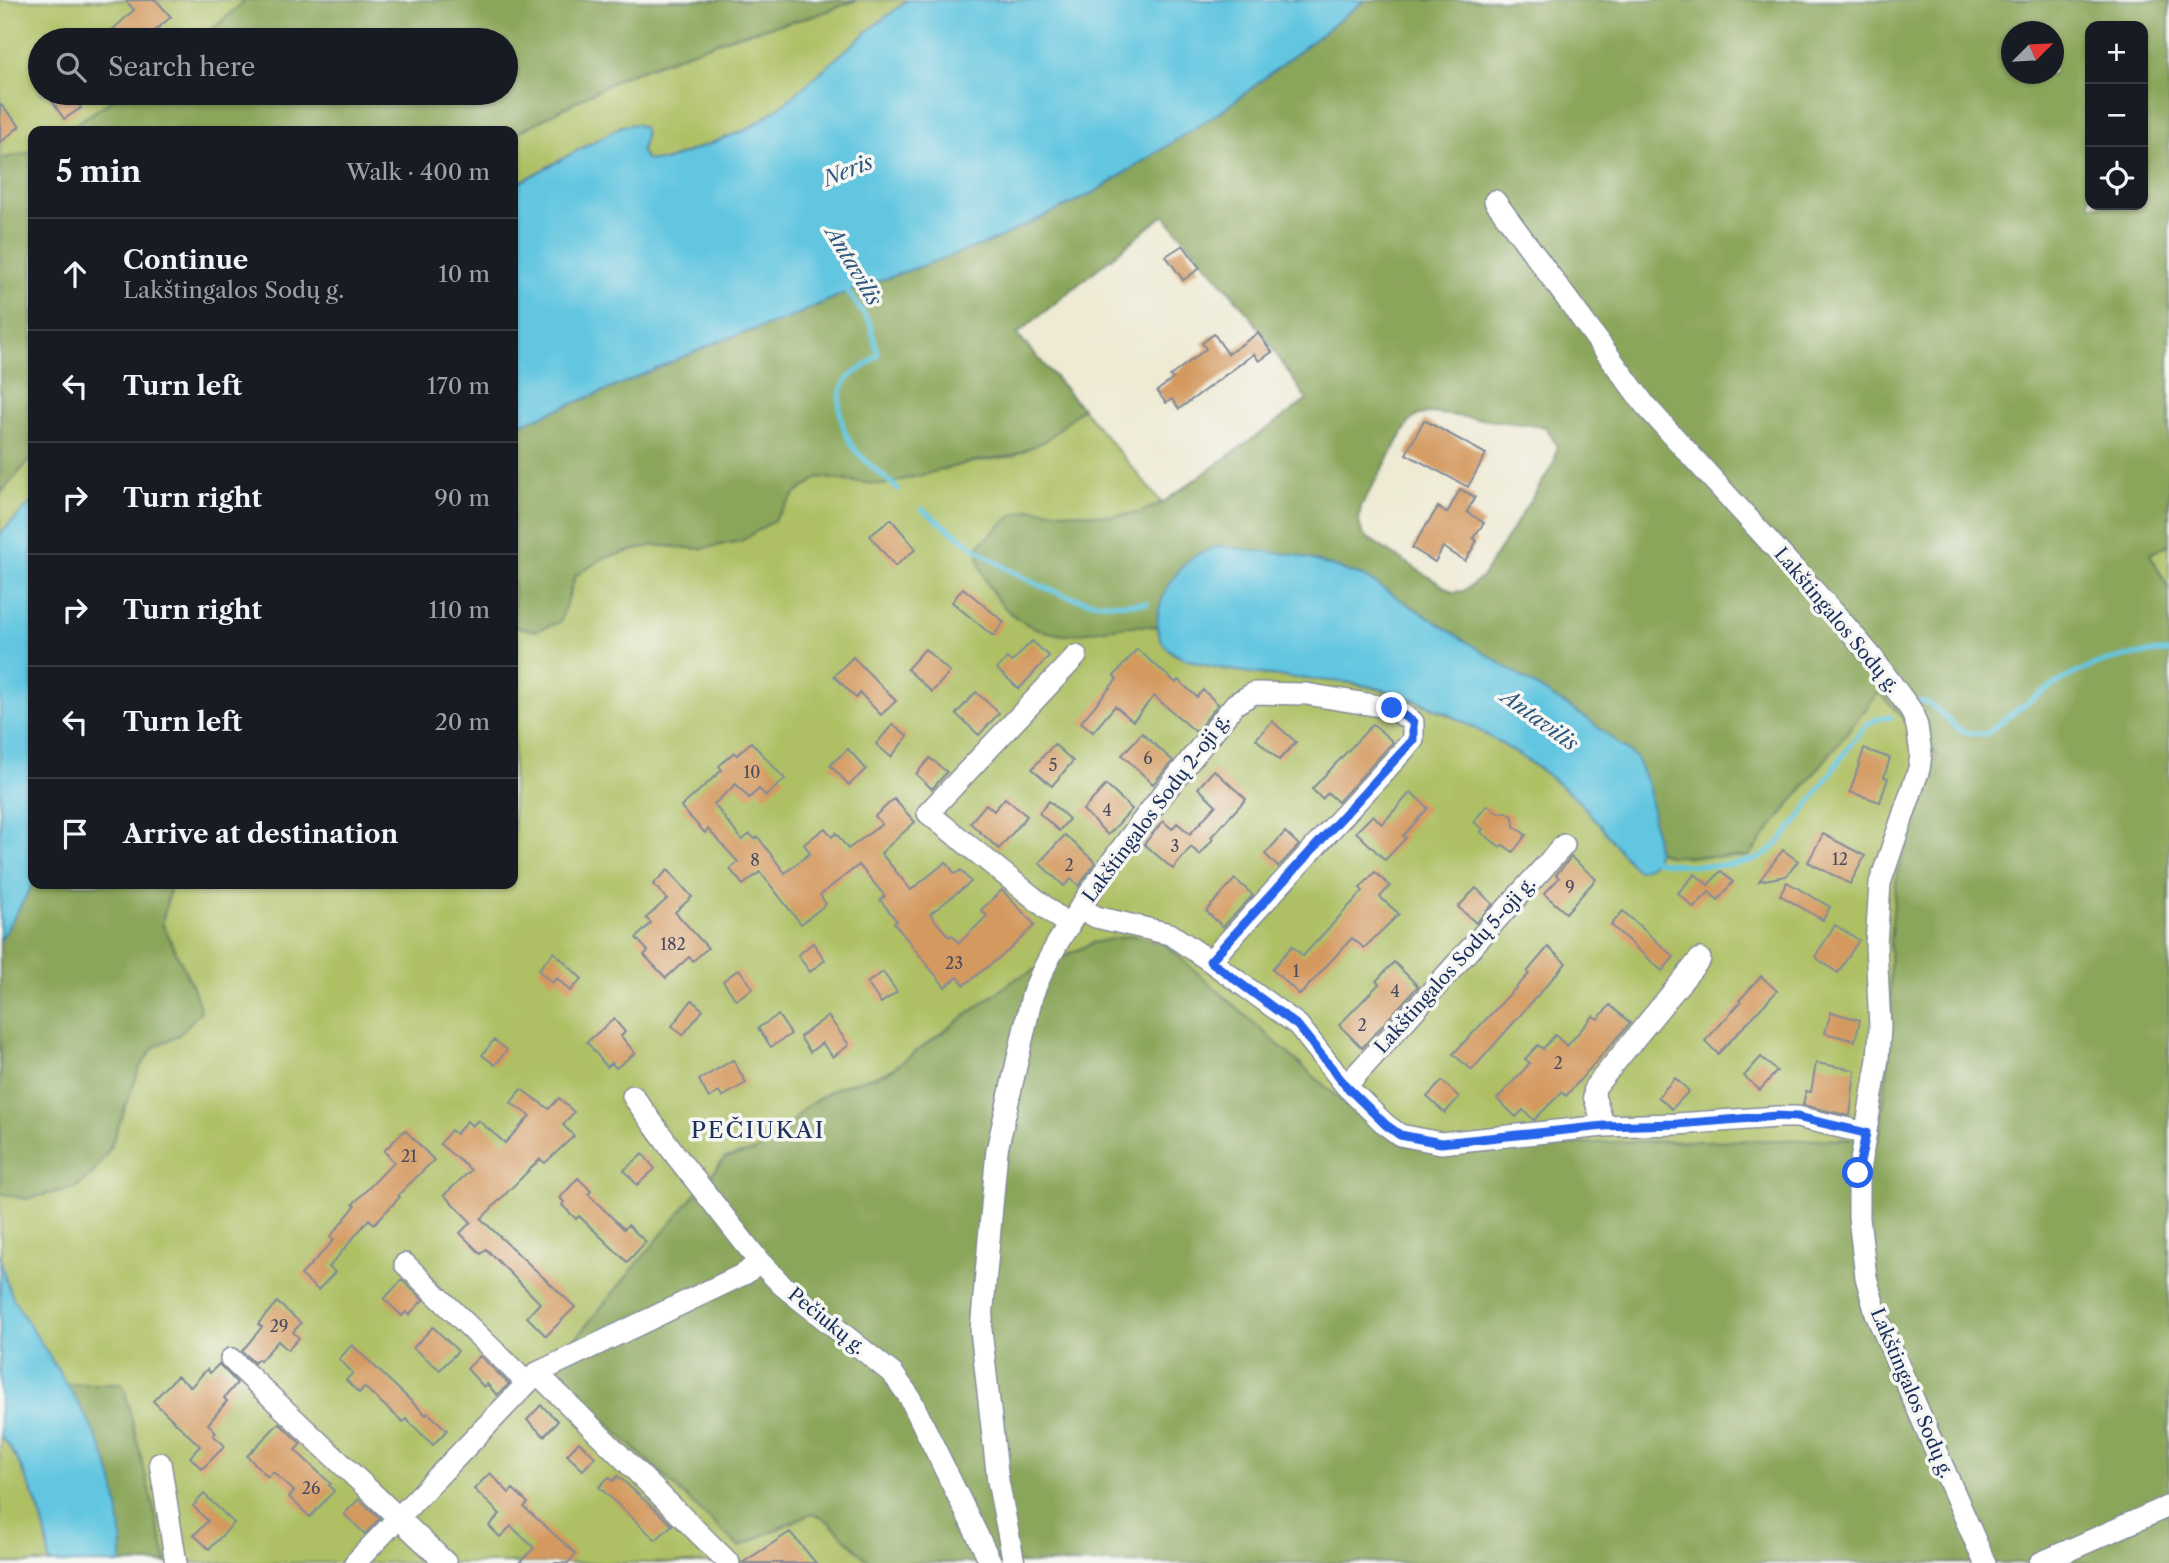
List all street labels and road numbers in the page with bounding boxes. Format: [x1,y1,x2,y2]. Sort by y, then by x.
street label: Lakštingalos Sodų g. [1769,543,1905,697]
street label: Lakštingalos Sodų 2-oji g. [1078,709,1234,907]
street label: Lakštingalos Sodų 5-oji g. [1370,872,1540,1058]
street label: Pečiukų g. [784,1283,870,1359]
street label: Lakštingalos Sodų g. [1866,1304,1958,1482]

